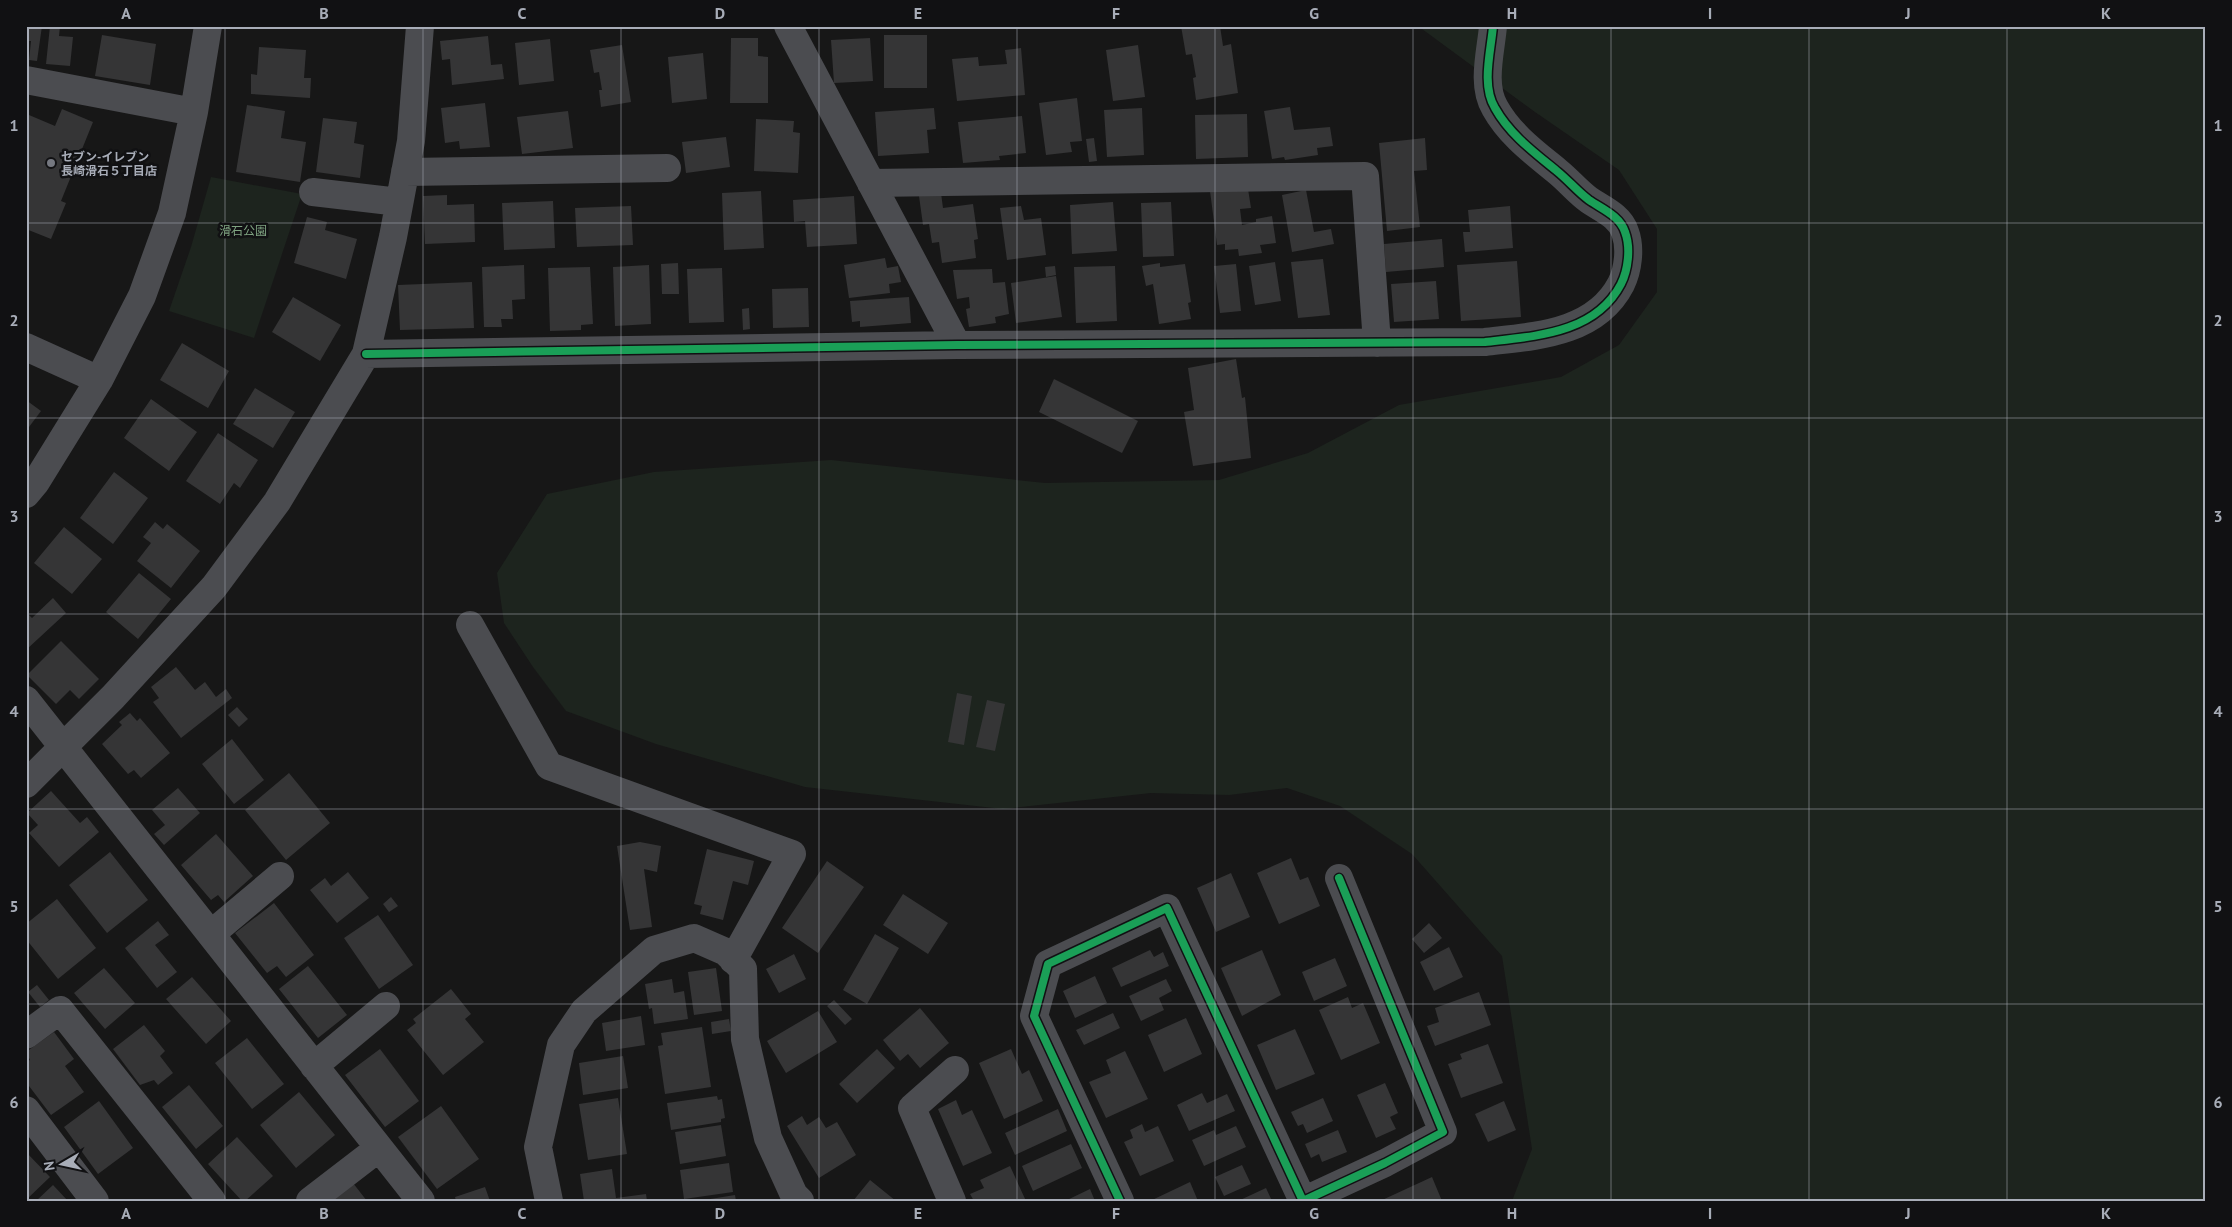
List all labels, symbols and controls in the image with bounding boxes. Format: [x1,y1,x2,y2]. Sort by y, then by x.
text: A [121,3,131,23]
text: B [319,3,329,23]
text: C [518,3,527,23]
text: D [715,3,725,23]
text: E [914,3,922,23]
text: F [1112,3,1120,23]
text: G [1309,3,1319,23]
text: H [1507,3,1517,23]
text: I [1708,3,1712,23]
text: J [1904,3,1911,23]
text: K [2101,3,2111,23]
text: 1 [9,115,19,135]
text: 1 [2213,115,2223,135]
place label: セブン-イレブン 長崎滑石５丁目店 [61,149,157,178]
marker: セブン-イレブン 長崎滑石５丁目店 [45,157,57,169]
park label: 滑石公園 [219,223,267,238]
text: 2 [9,310,19,330]
text: 2 [2213,310,2223,330]
text: 3 [9,506,19,526]
text: 3 [2213,506,2223,526]
text: 4 [9,701,19,721]
text: 4 [2213,701,2223,721]
text: 5 [9,896,19,916]
text: 5 [2213,896,2223,916]
text: 6 [9,1092,19,1112]
text: 6 [2213,1092,2223,1112]
north arrow [38,1140,88,1190]
text: N [40,1160,59,1172]
text: A [121,1203,131,1223]
text: B [319,1203,329,1223]
text: C [518,1203,527,1223]
text: D [715,1203,725,1223]
text: E [914,1203,922,1223]
text: F [1112,1203,1120,1223]
text: G [1309,1203,1319,1223]
text: H [1507,1203,1517,1223]
text: I [1708,1203,1712,1223]
text: J [1904,1203,1911,1223]
text: K [2101,1203,2111,1223]

